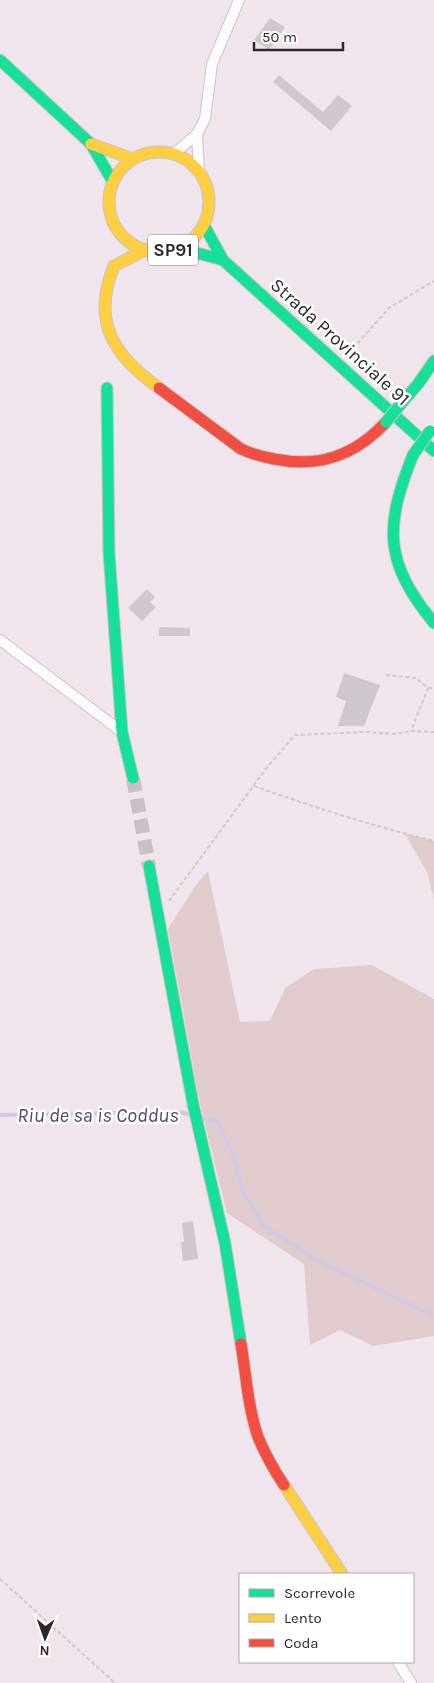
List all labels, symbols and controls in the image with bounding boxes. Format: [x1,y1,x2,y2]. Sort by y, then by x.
scale bar [254,20,343,52]
text: 50 m [262,28,297,46]
road number: SP91 [148,234,198,266]
street label: Strada Provinciale 91 [266,274,414,410]
water label: Riu de sa is Coddus [17,1104,179,1127]
legend [239,1573,414,1663]
text: Scorrevole [284,1584,355,1602]
text: Lento [284,1609,322,1627]
north arrow [20,1613,70,1663]
text: Coda [284,1634,319,1652]
text: N [39,1642,50,1659]

